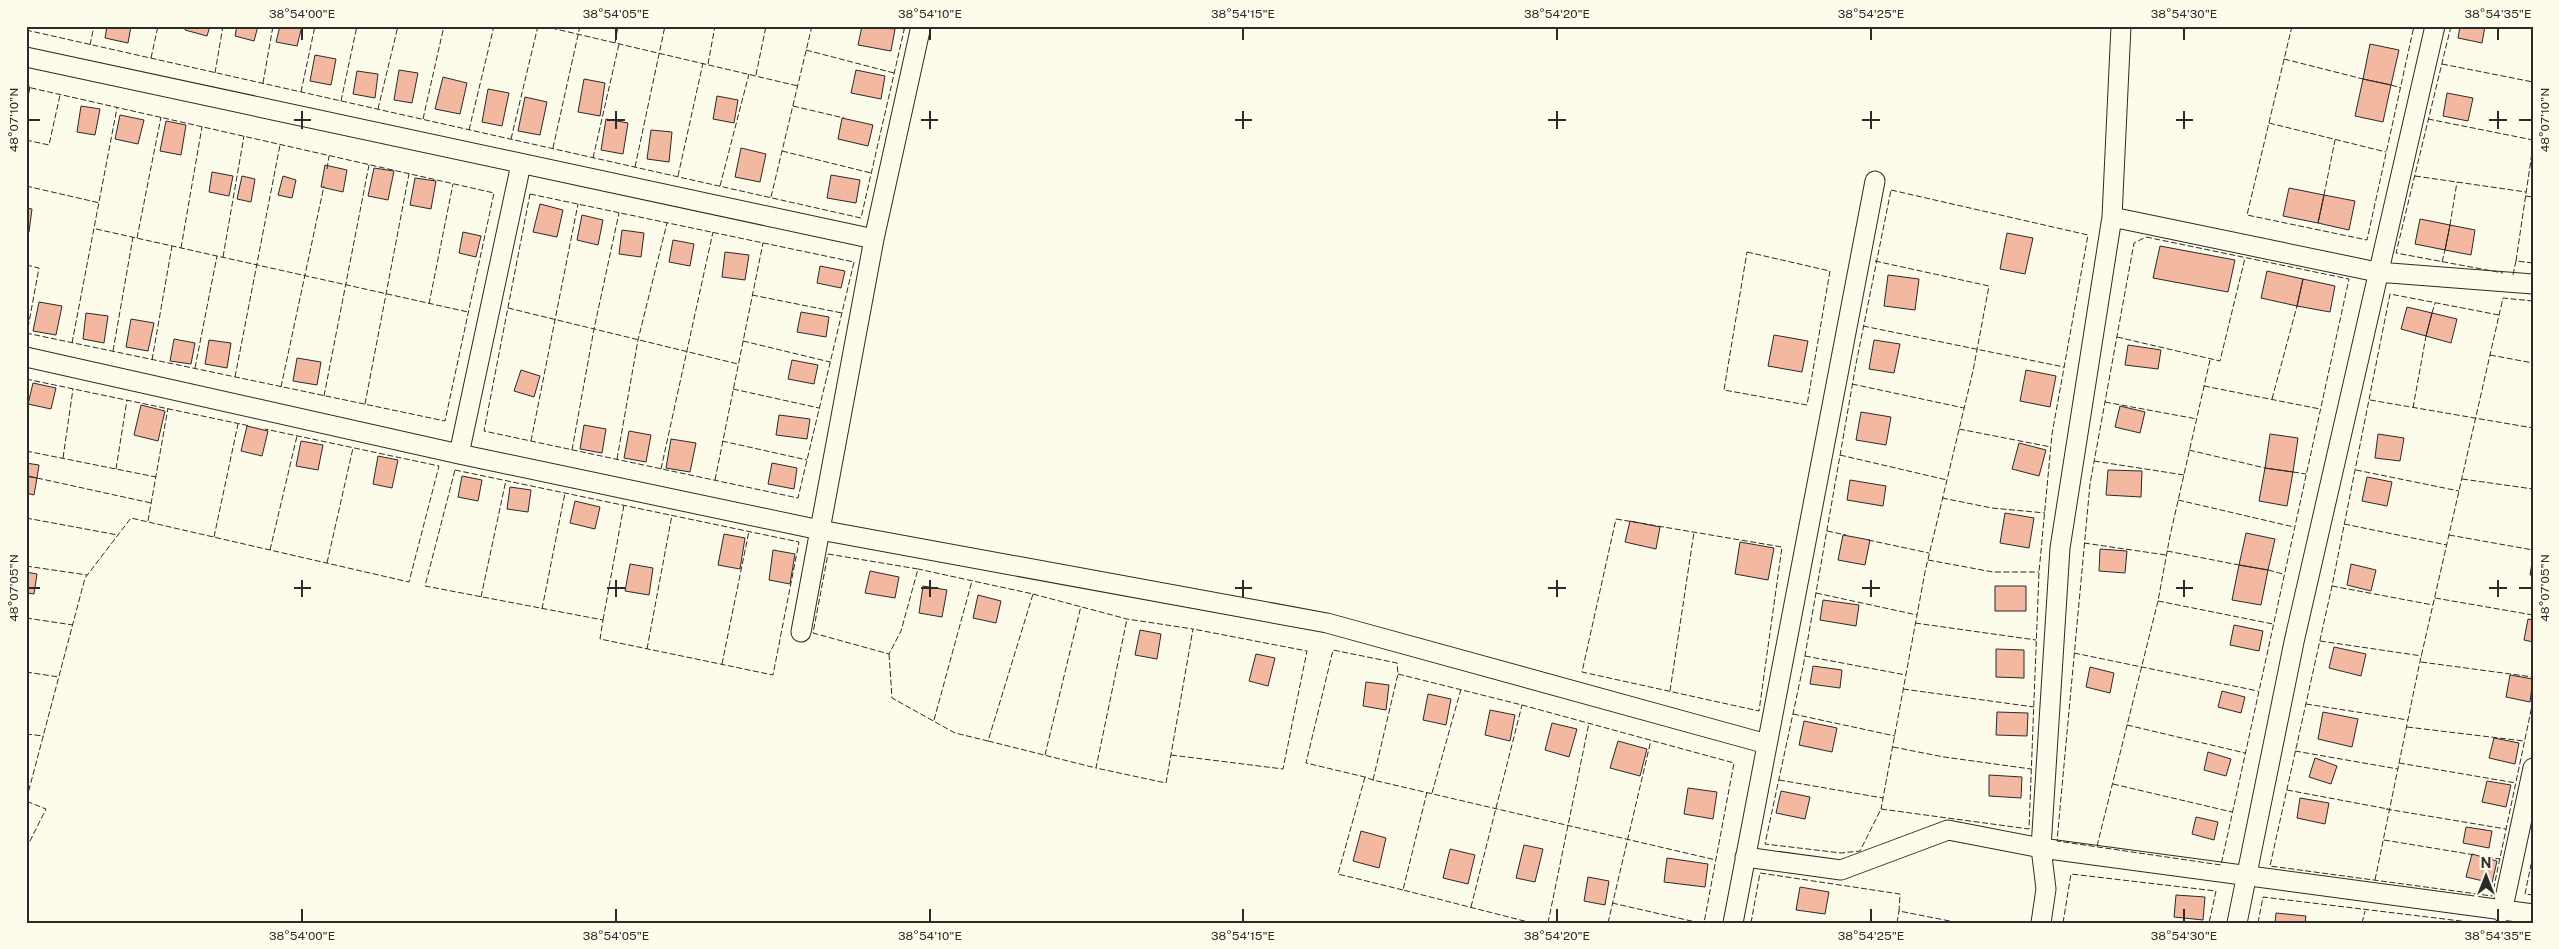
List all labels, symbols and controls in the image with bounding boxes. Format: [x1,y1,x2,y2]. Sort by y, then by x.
text: 38°54'00"E [269,7,335,21]
text: 38°54'05"E [583,7,649,21]
text: 38°54'10"E [898,7,962,21]
text: 38°54'15"E [1211,7,1275,21]
text: 38°54'20"E [1524,7,1590,21]
text: 38°54'25"E [1838,7,1904,21]
text: 38°54'30"E [2151,7,2217,21]
text: 38°54'35"E [2465,7,2531,21]
text: 48°07'10"N [7,88,21,152]
text: 48°07'10"N [2538,88,2552,152]
text: 48°07'05"N [7,554,21,622]
text: 48°07'05"N [2538,554,2552,622]
north arrow [2462,852,2512,902]
text: N [2481,855,2491,871]
text: 38°54'00"E [269,929,335,943]
text: 38°54'05"E [583,929,649,943]
text: 38°54'10"E [898,929,962,943]
text: 38°54'15"E [1211,929,1275,943]
text: 38°54'20"E [1524,929,1590,943]
text: 38°54'25"E [1838,929,1904,943]
text: 38°54'30"E [2151,929,2217,943]
text: 38°54'35"E [2465,929,2531,943]

